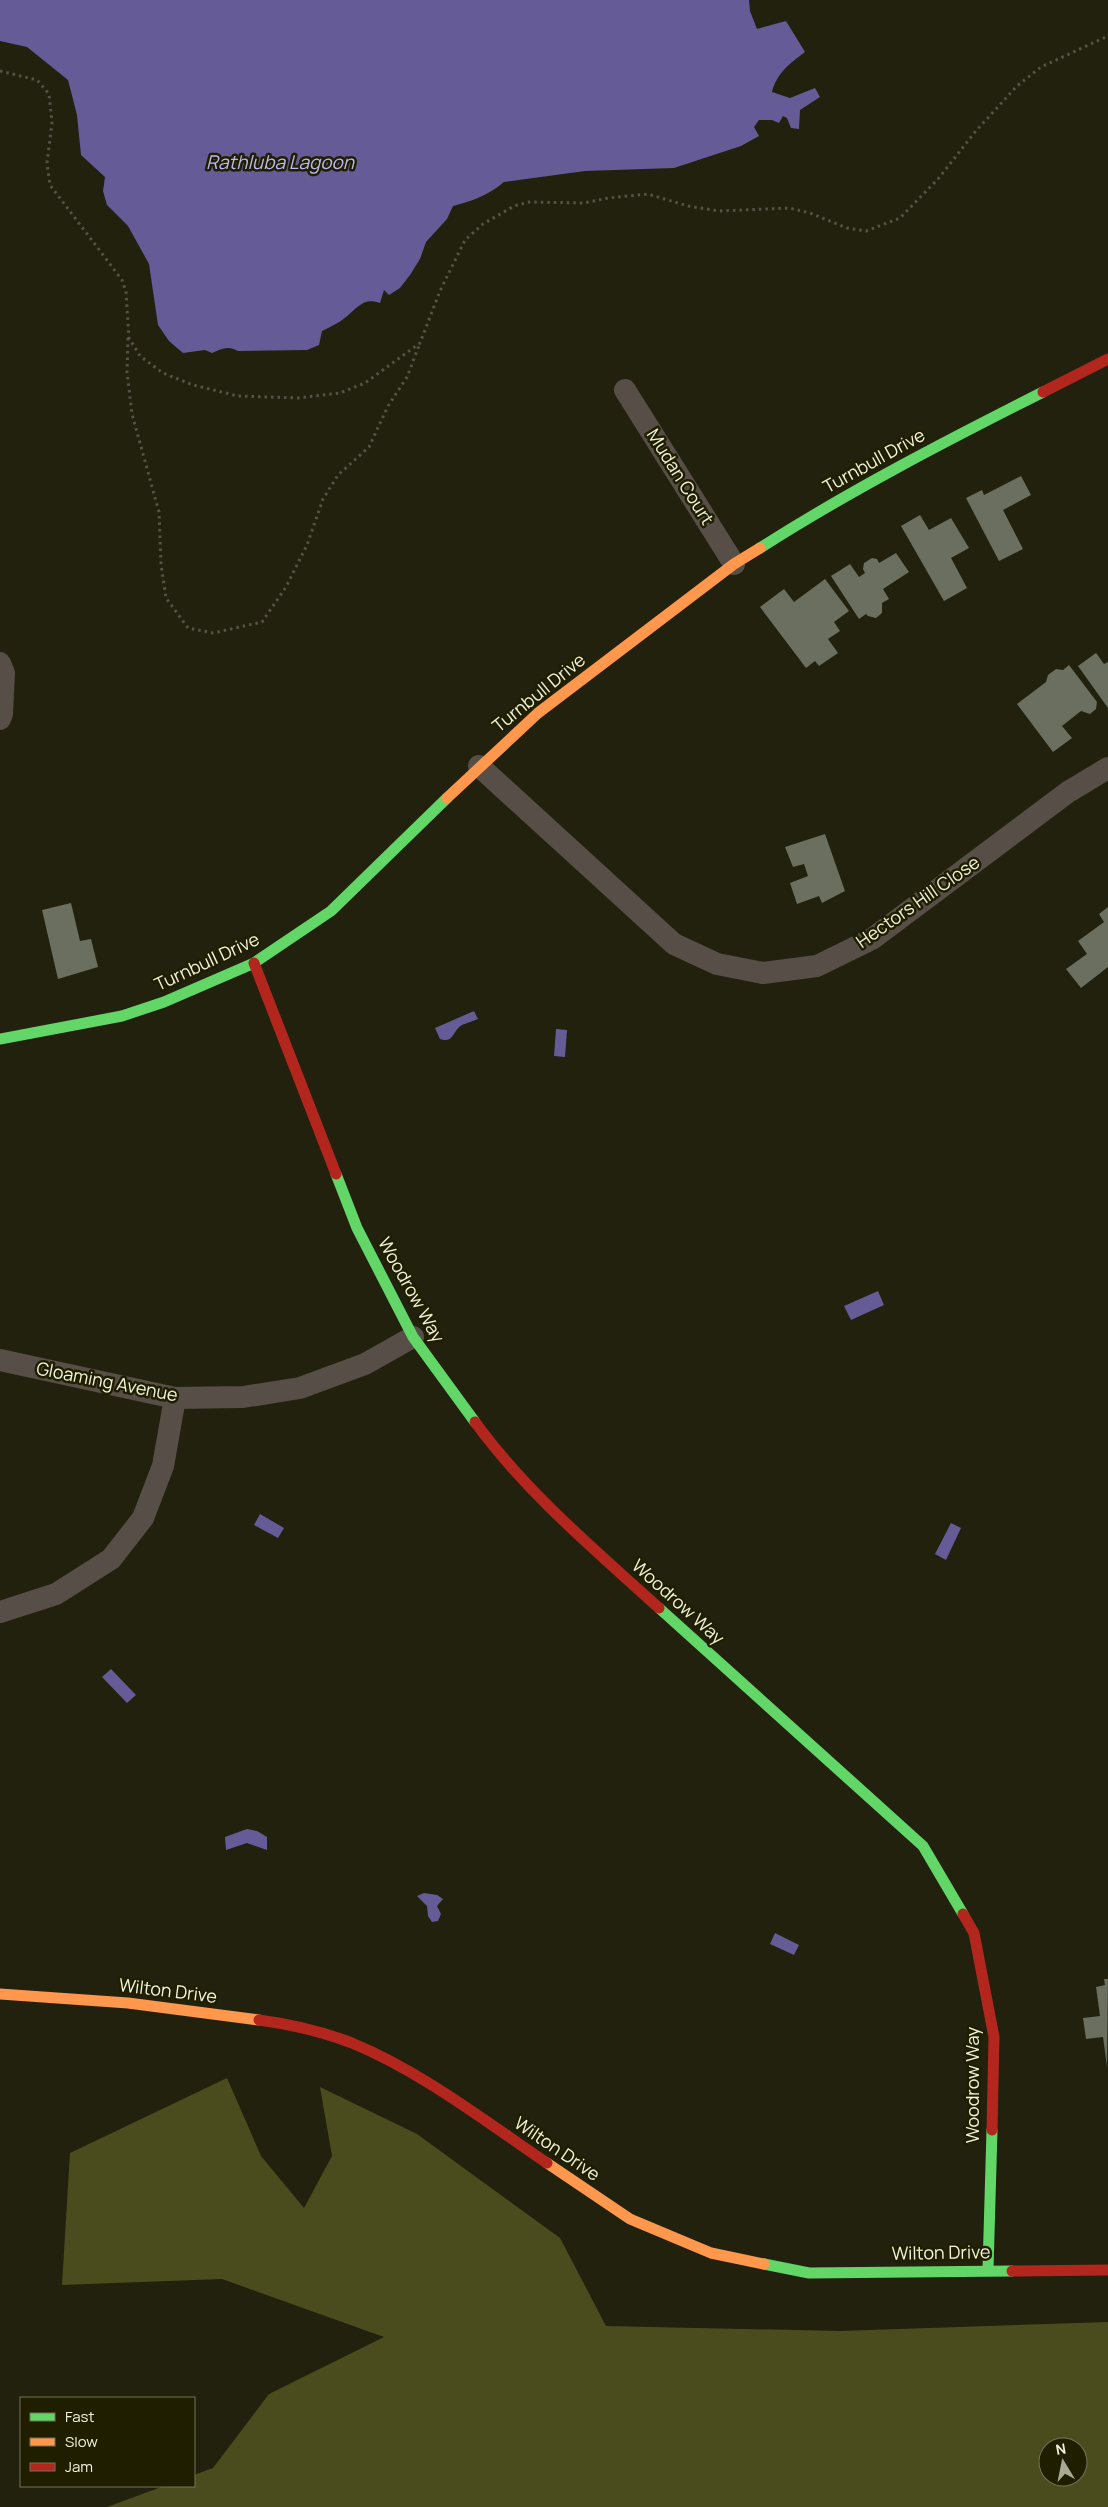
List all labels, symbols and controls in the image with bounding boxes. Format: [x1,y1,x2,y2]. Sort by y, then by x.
water label: Rathluba Lagoon [206,149,355,175]
street label: Turnbull Drive [818,422,929,498]
street label: Mudan Court [642,424,720,529]
street label: Turnbull Drive [487,647,590,737]
street label: Hectors Hill Close [851,850,984,953]
street label: Turnbull Drive [150,926,263,996]
street label: Woodrow Way [373,1233,451,1347]
street label: Gloaming Avenue [34,1356,180,1406]
street label: Woodrow Way [627,1553,730,1650]
street label: Wilton Drive [118,1972,219,2008]
street label: Woodrow Way [960,2026,984,2143]
street label: Wilton Drive [510,2111,605,2186]
street label: Wilton Drive [891,2239,991,2265]
legend [20,2397,195,2487]
text: Fast [65,2406,94,2427]
text: Slow [65,2431,98,2452]
north arrow [1038,2437,1088,2487]
text: N [1054,2438,1067,2459]
text: Jam [65,2456,93,2477]

